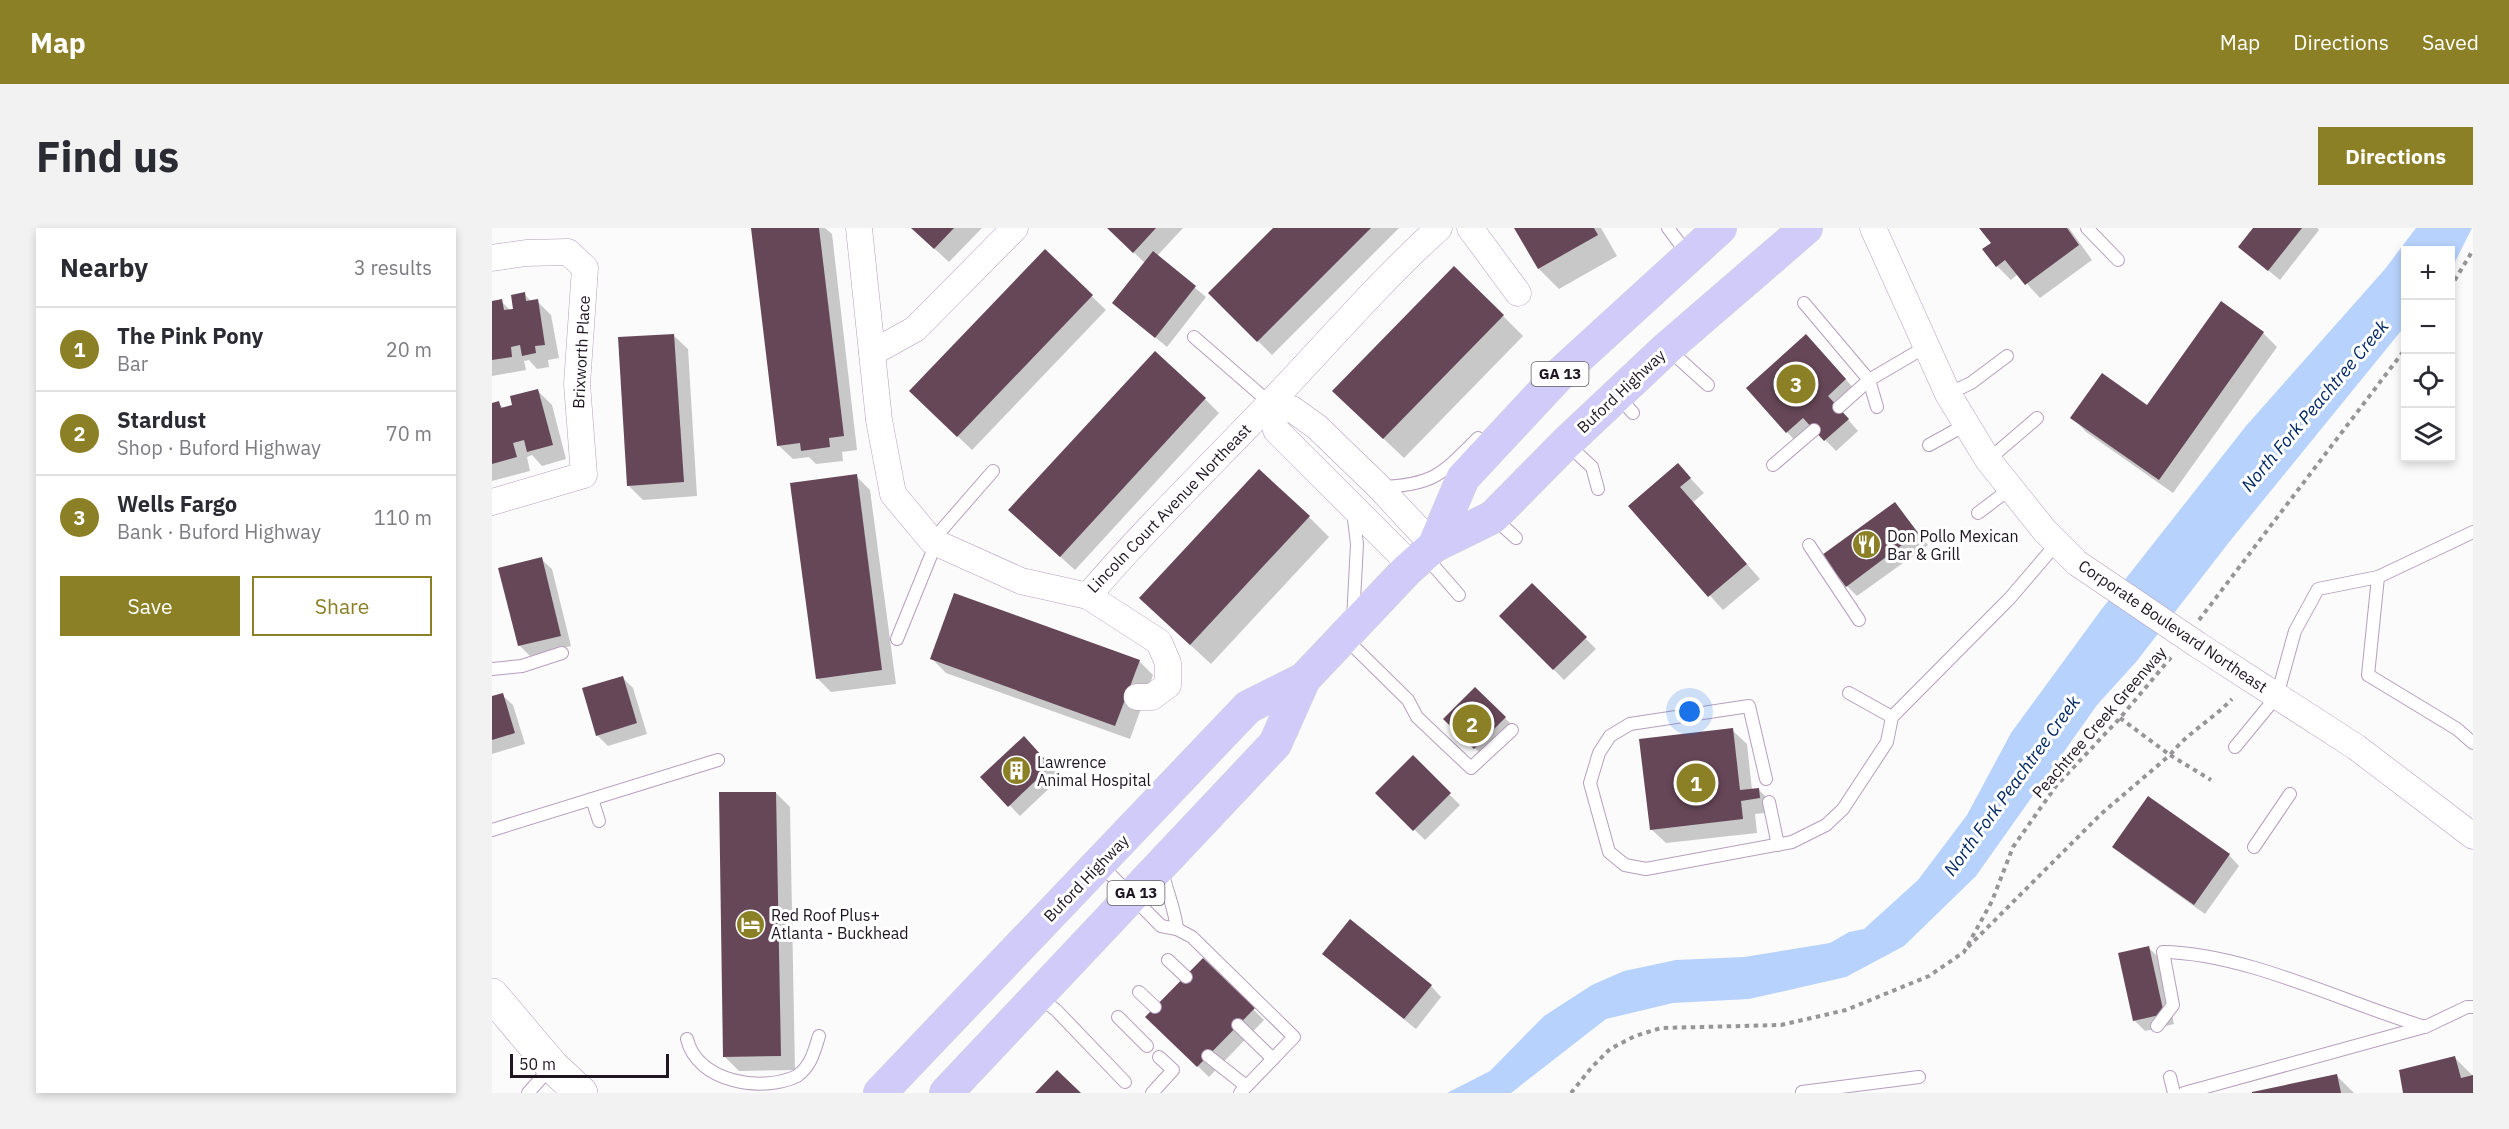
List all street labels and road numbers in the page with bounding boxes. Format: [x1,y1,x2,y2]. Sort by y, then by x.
street label: Brixworth Place [568,295,594,409]
street label: Buford Highway [1573,345,1669,437]
road number: GA 13 [1532,362,1588,386]
street label: Lincoln Court Avenue Northeast [1083,419,1255,597]
street label: Corporate Boulevard Northeast [2075,555,2271,697]
street label: Peachtree Creek Greenway [2028,642,2170,802]
street label: Buford Highway [1039,830,1133,926]
road number: GA 13 [1108,881,1164,905]

